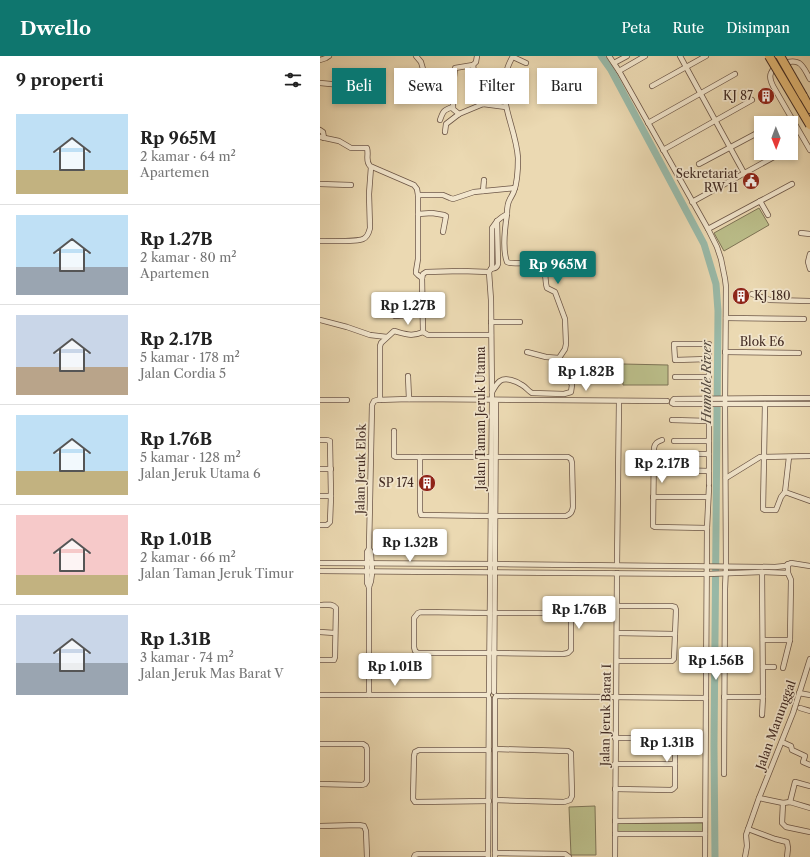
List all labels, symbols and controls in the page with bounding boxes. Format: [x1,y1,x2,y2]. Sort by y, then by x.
text: Dwello [20,17,91,40]
text: Peta [621,19,651,37]
text: Rute [673,19,704,37]
text: Disimpan [726,19,790,37]
chip: Beli [332,68,386,104]
chip: Sewa [394,68,457,104]
chip: Filter [465,68,529,104]
chip: Baru [537,68,597,104]
icon: filters [282,69,304,91]
text: 9 properti [16,70,103,90]
building icon: KJ 87 [756,86,776,106]
place label: KJ 87 [723,88,753,103]
north arrow [754,116,798,160]
map controls [754,116,798,160]
text: Rp 965M [140,128,216,148]
icon: home [48,130,96,178]
text: 2 kamar · 64 m² [140,148,236,164]
text: Apartemen [140,164,209,180]
place label: Sekretariat RW 11 [676,166,739,195]
public building icon: Sekretariat RW 11 [741,171,761,191]
text: Rp 1.27B [140,229,213,249]
icon: home [48,231,96,279]
text: 2 kamar · 80 m² [140,249,237,265]
pin: Rp 965M [521,251,595,285]
text: Rp 965M [529,256,587,272]
text: Apartemen [140,265,209,281]
building icon: KJ 180 [731,286,751,306]
place label: KJ 180 [754,288,791,303]
pin: Rp 1.27B [367,292,449,326]
text: Rp 1.27B [380,297,436,313]
text: Rp 2.17B [140,329,213,349]
icon: home [48,331,96,379]
street label: Blok E6 [740,334,784,349]
water label: Humble River [698,339,714,425]
street label: Jalan Taman Jeruk Utama [473,346,488,492]
text: 5 kamar · 178 m² [140,349,240,365]
pin: Rp 1.82B [545,358,627,392]
text: Rp 1.82B [558,363,614,379]
text: Jalan Cordia 5 [140,365,226,381]
street label: Jalan Jeruk Elok [352,423,369,516]
text: Rp 1.76B [140,429,212,449]
icon: home [48,431,96,479]
text: 5 kamar · 128 m² [140,449,241,465]
pin: Rp 2.17B [621,450,703,484]
text: Rp 2.17B [634,455,690,471]
text: Jalan Jeruk Utama 6 [140,465,261,481]
building icon: SP 174 [417,473,437,493]
place label: SP 174 [378,475,414,490]
text: Rp 1.01B [140,529,212,549]
pin: Rp 1.32B [369,529,451,563]
icon: home [48,531,96,579]
text: Rp 1.32B [382,534,438,550]
text: 2 kamar · 66 m² [140,549,236,565]
text: Jalan Taman Jeruk Timur [140,565,294,581]
pin: Rp 1.76B [538,596,620,630]
text: Rp 1.76B [551,601,607,617]
text: Rp 1.31B [140,629,211,649]
icon: home [48,631,96,679]
pin: Rp 1.56B [675,647,757,681]
text: 3 kamar · 74 m² [140,649,234,665]
text: Rp 1.56B [688,652,744,668]
pin: Rp 1.01B [354,653,436,687]
text: Rp 1.01B [367,658,423,674]
street label: Jalan Jeruk Barat I [597,664,614,768]
text: Jalan Jeruk Mas Barat V [140,665,284,681]
street label: Jalan Manunggal [752,678,799,774]
pin: Rp 1.31B [626,729,708,763]
text: Rp 1.31B [640,734,694,750]

